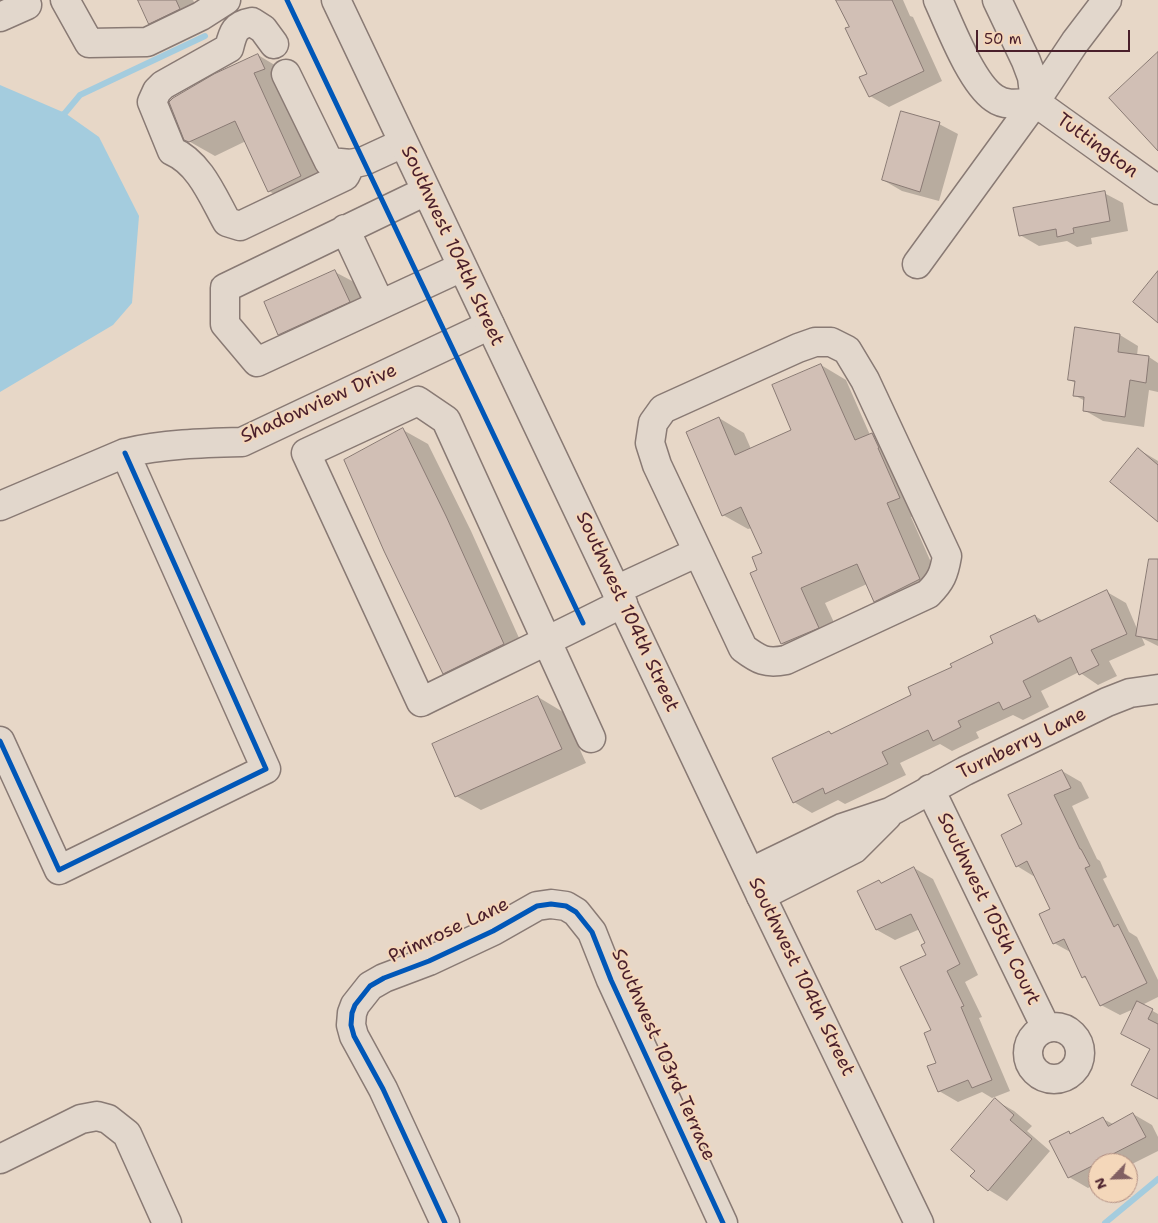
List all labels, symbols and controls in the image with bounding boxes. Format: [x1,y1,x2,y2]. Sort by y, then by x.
scale bar [978,20,1132,52]
text: 50 m [984,29,1022,49]
street label: Tuttington [1052,109,1142,183]
street label: Southwest 104th Street [396,142,508,350]
street label: Shadowview Drive [237,359,401,449]
street label: Southwest 104th Street [571,508,683,716]
street label: Turnberry Lane [954,703,1090,785]
street label: Southwest 105th Court [931,809,1045,1009]
street label: Southwest 104th Street [743,874,859,1080]
street label: Primrose Lane [385,893,513,969]
street label: Southwest 103rd Terrace [606,945,720,1165]
north arrow [1088,1153,1138,1203]
text: N [1090,1175,1111,1192]

